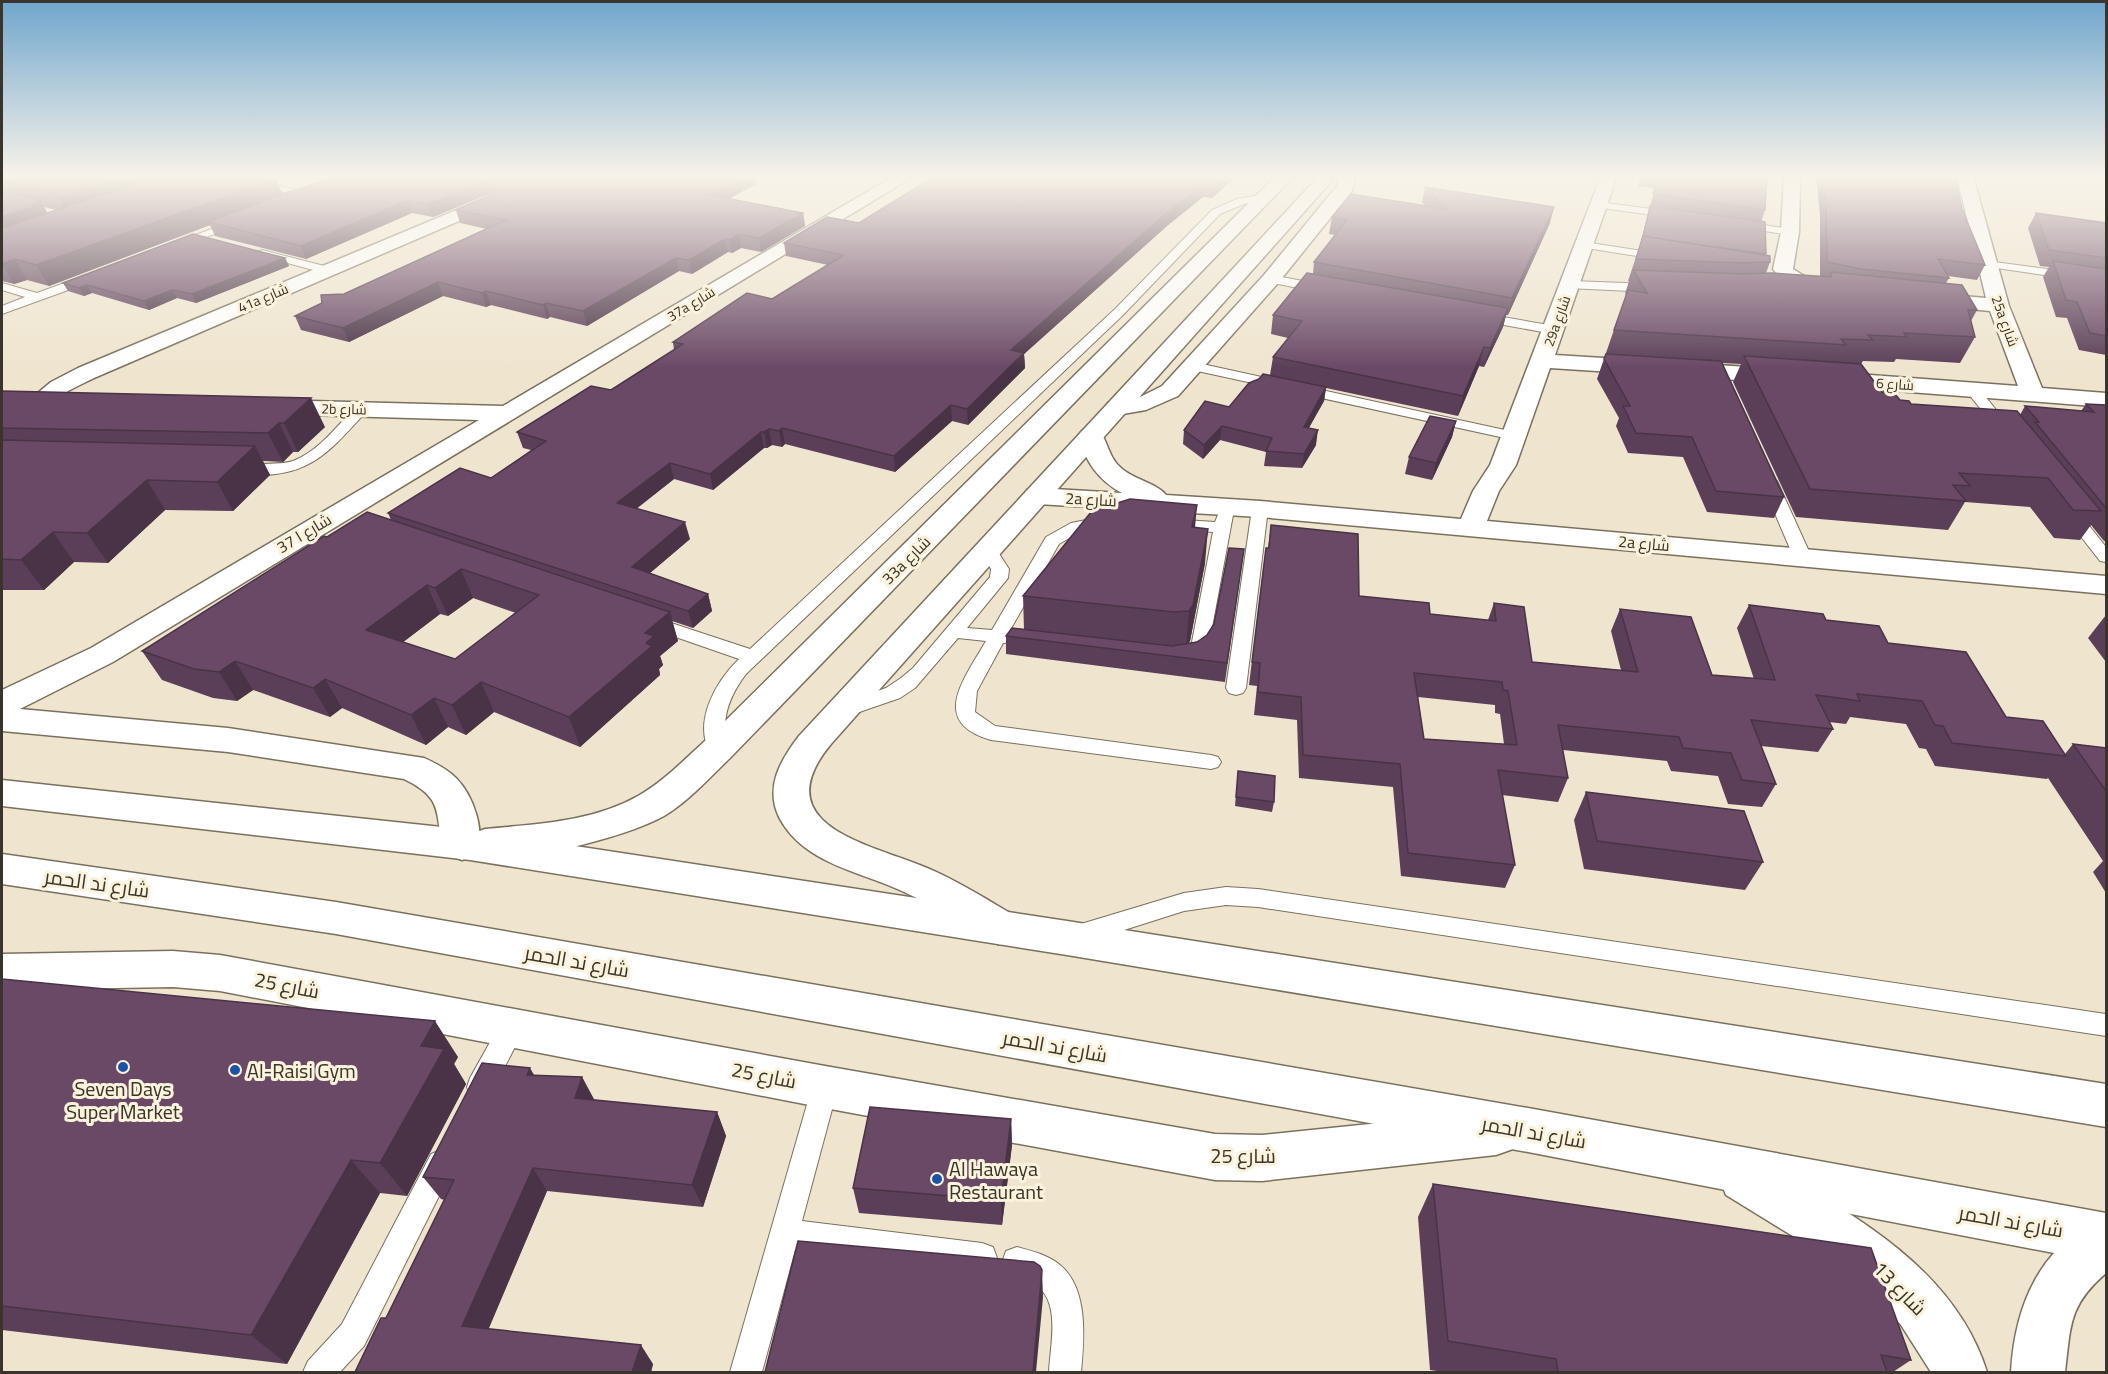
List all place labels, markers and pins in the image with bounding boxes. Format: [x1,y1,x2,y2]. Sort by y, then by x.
place label: Al-Raisi Gym [247,1052,356,1089]
marker: Seven Days Super Market [116,1060,130,1074]
marker: Al-Raisi Gym [228,1063,242,1077]
place label: Seven Days Super Market [66,1070,180,1130]
place label: Al Hawaya Restaurant [949,1150,1043,1210]
marker: Al Hawaya Restaurant [930,1172,944,1186]

